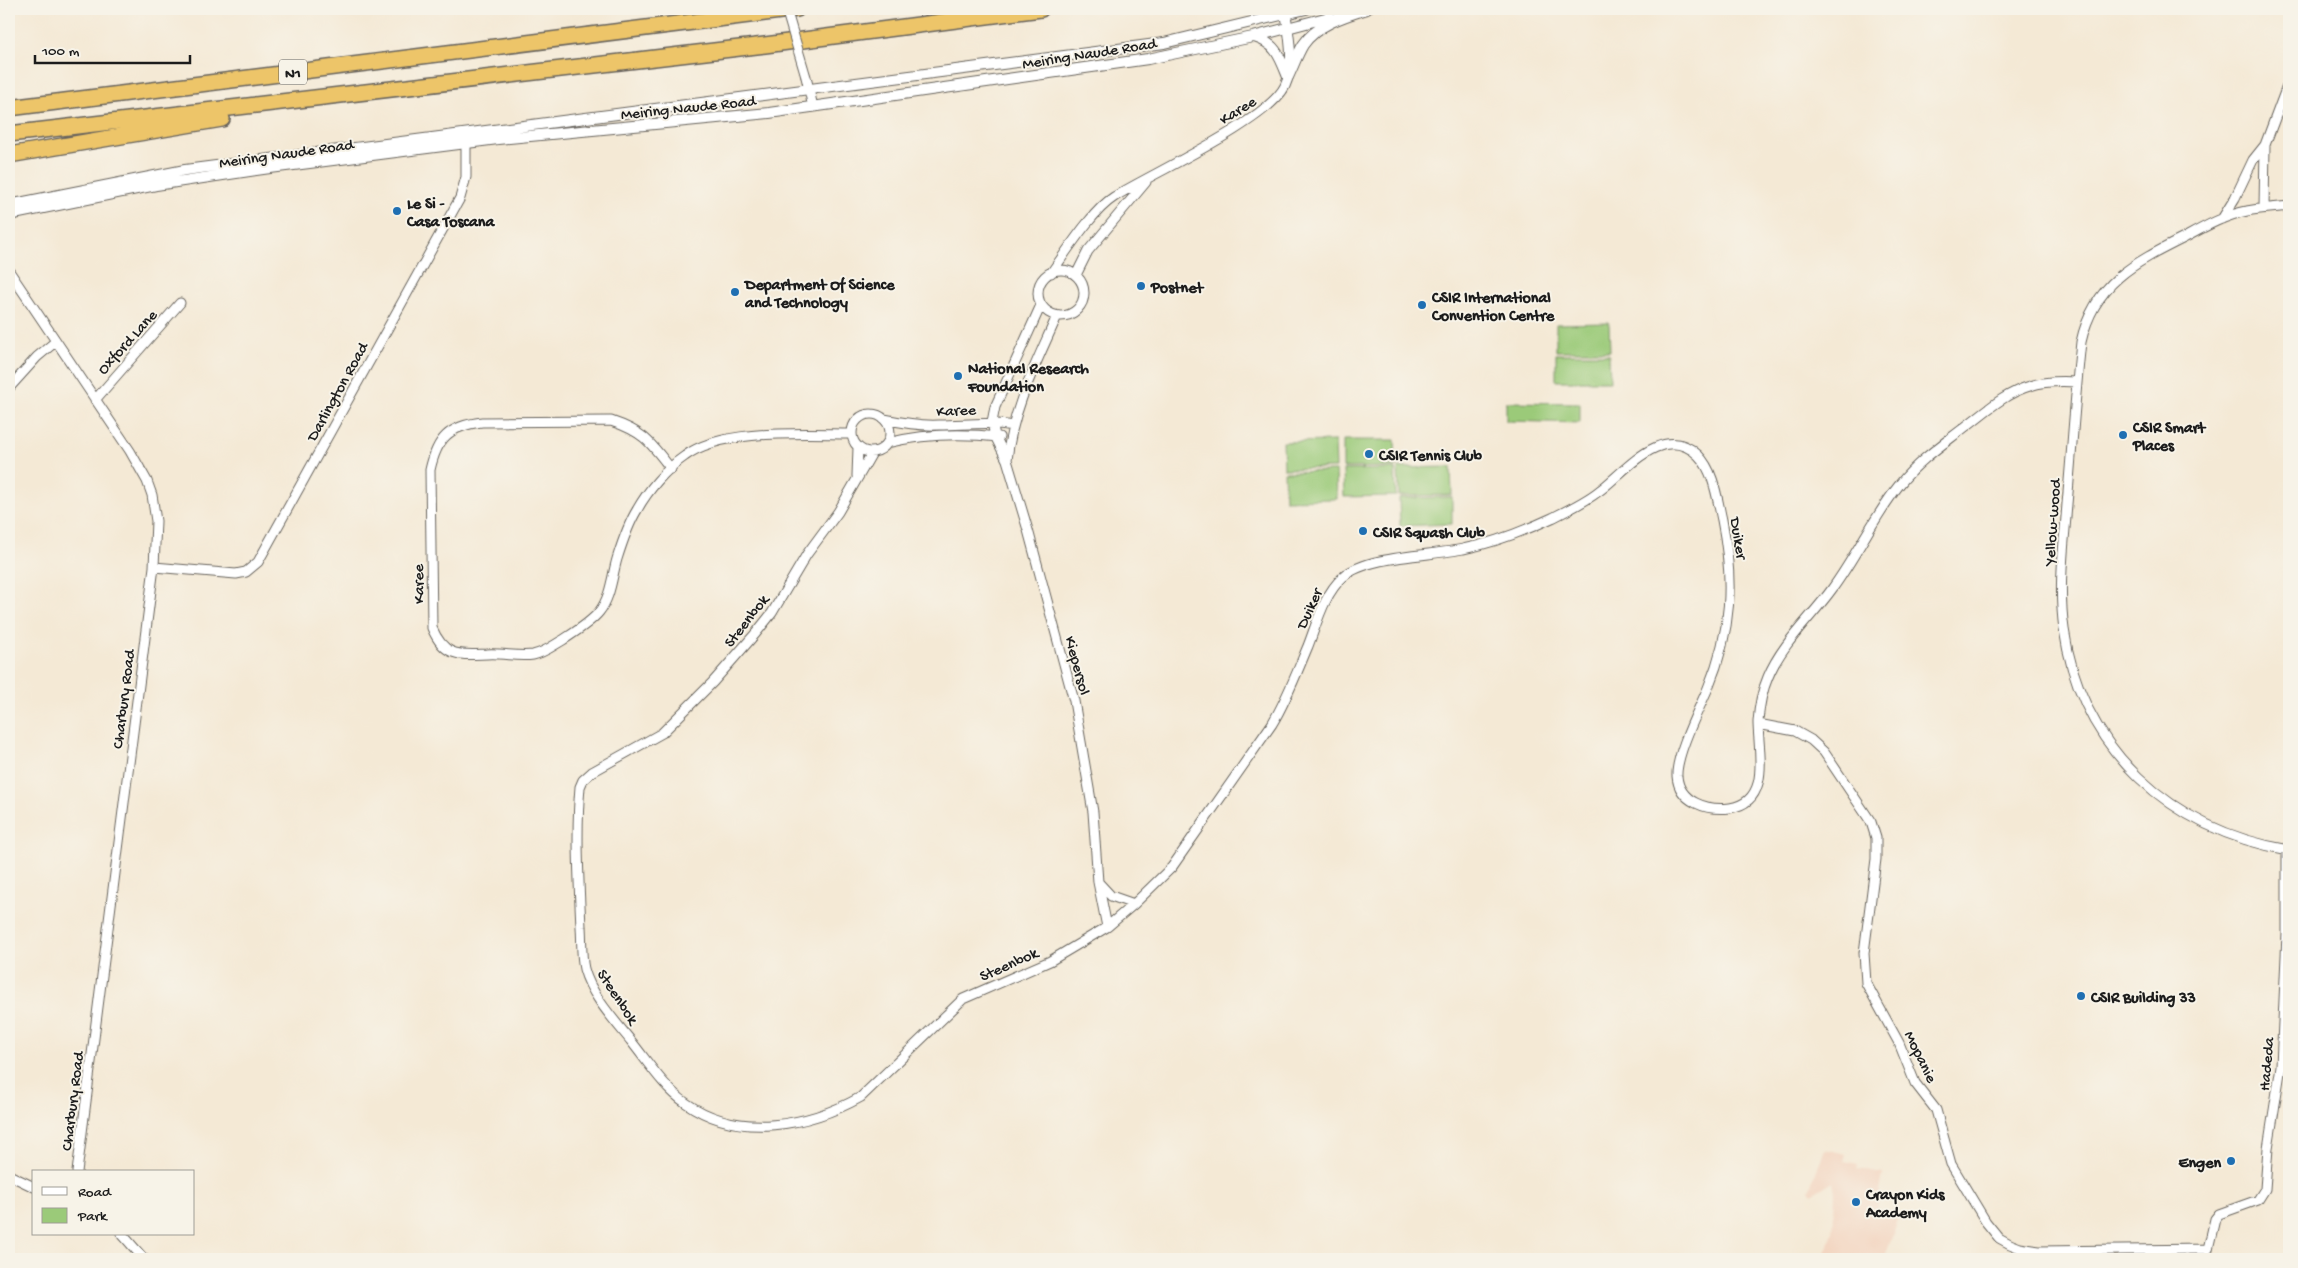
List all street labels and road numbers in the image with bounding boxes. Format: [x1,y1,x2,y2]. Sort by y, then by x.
street label: Meiring Naude Road [1021,35,1160,75]
road number: N1 [279,60,307,84]
street label: Meiring Naude Road [620,93,758,126]
street label: Karee [1217,93,1261,131]
street label: Meiring Naude Road [218,136,357,174]
street label: Oxford Lane [95,306,163,380]
street label: Darlington Road [304,339,375,446]
street label: Karee [936,402,977,423]
street label: Yellow-wood [2042,477,2067,568]
street label: Duiker [1723,515,1750,562]
street label: Karee [411,563,430,604]
street label: Duiker [1293,585,1329,634]
street label: Steenbok [721,590,775,652]
street label: Kiepersol [1059,634,1093,697]
street label: Charbury Road [110,647,141,750]
street label: Steenbok [977,944,1043,987]
street label: Steenbok [591,967,642,1031]
street label: Mopanie [1898,1028,1940,1087]
street label: Hadeda [2257,1036,2280,1092]
street label: Charbury Road [59,1049,90,1152]

